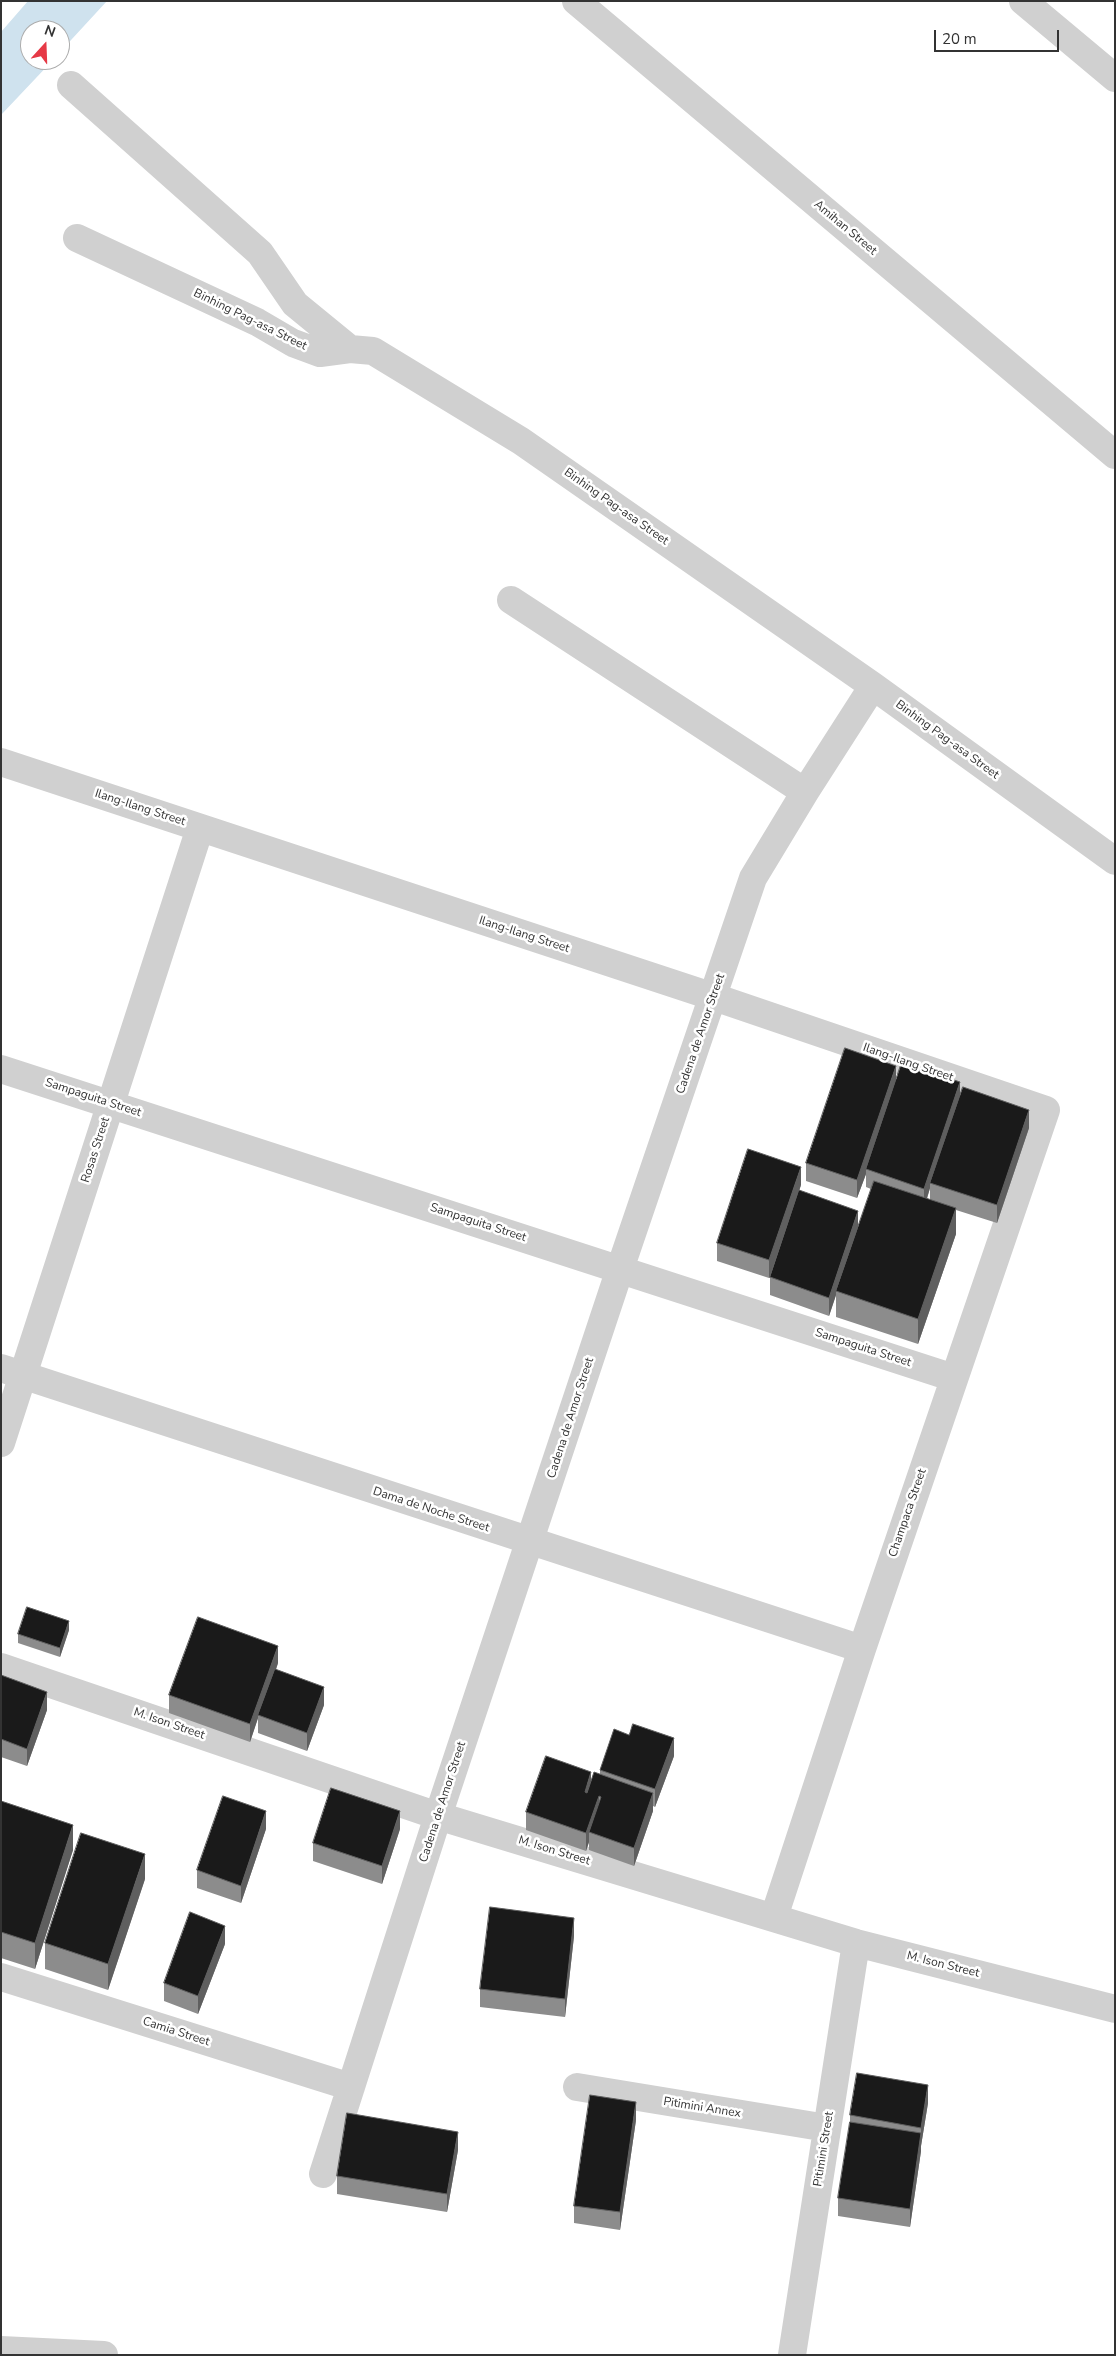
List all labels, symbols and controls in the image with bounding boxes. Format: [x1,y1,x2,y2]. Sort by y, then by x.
north arrow [20,20,70,70]
scale bar [936,20,1061,52]
text: N [42,21,58,42]
text: 20 m [942,29,977,49]
street label: Amihan Street [811,198,879,258]
street label: Binhing Pag-asa Street [191,286,309,354]
street label: Binhing Pag-asa Street [561,465,671,549]
street label: Binhing Pag-asa Street [892,698,1002,782]
street label: Ilang-Ilang Street [93,787,187,829]
street label: Ilang-Ilang Street [477,914,571,956]
street label: Cadena de Amor Street [674,972,728,1096]
street label: Ilang-Ilang Street [861,1041,955,1085]
street label: Sampaguita Street [43,1076,143,1120]
street label: Rosas Street [79,1115,113,1185]
street label: Sampaguita Street [428,1201,528,1245]
street label: Sampaguita Street [813,1326,913,1370]
street label: Cadena de Amor Street [545,1356,597,1480]
street label: Champaca Street [886,1467,930,1559]
street label: Dama de Noche Street [371,1484,491,1536]
street label: M. Ison Street [132,1705,206,1743]
street label: Cadena de Amor Street [417,1740,469,1864]
street label: M. Ison Street [516,1833,592,1869]
street label: M. Ison Street [905,1949,981,1981]
street label: Camia Street [141,2014,211,2050]
street label: Pitimini Annex [662,2095,742,2121]
street label: Pitimini Street [811,2110,837,2188]

